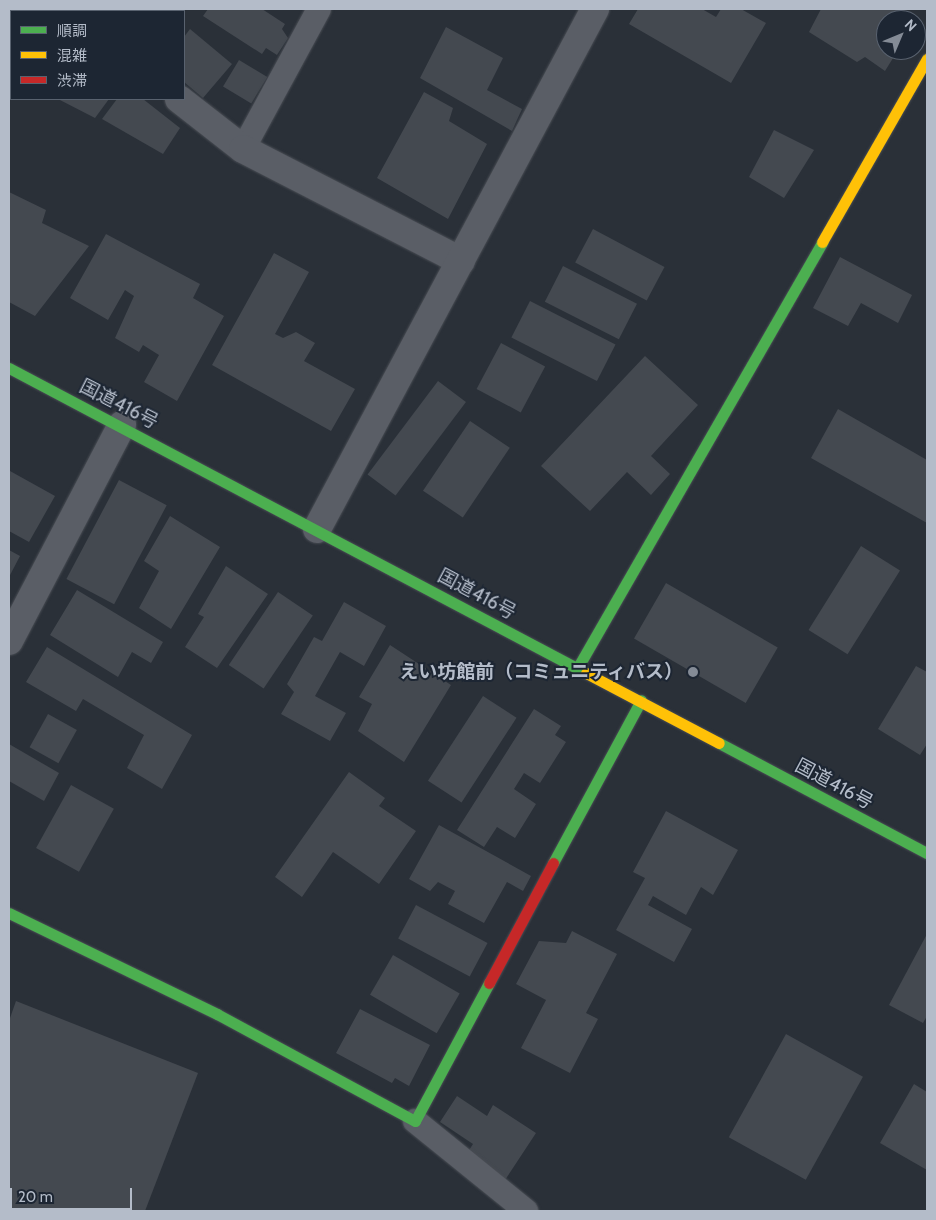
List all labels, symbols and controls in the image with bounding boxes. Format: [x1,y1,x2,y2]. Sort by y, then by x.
legend [10,10,185,100]
north arrow [876,10,926,60]
text: N [901,15,921,35]
text: 順調 [57,22,87,40]
text: 混雑 [57,47,87,65]
text: 渋滞 [57,72,87,90]
street label: 国道416号 [76,375,162,433]
street label: 国道416号 [434,564,520,624]
place label: えい坊館前（コミュニティバス） [398,661,683,683]
marker: えい坊館前（コミュニティバス） [687,666,699,678]
street label: 国道416号 [791,754,877,814]
scale bar [12,1178,135,1210]
text: 20 m [18,1188,53,1206]

